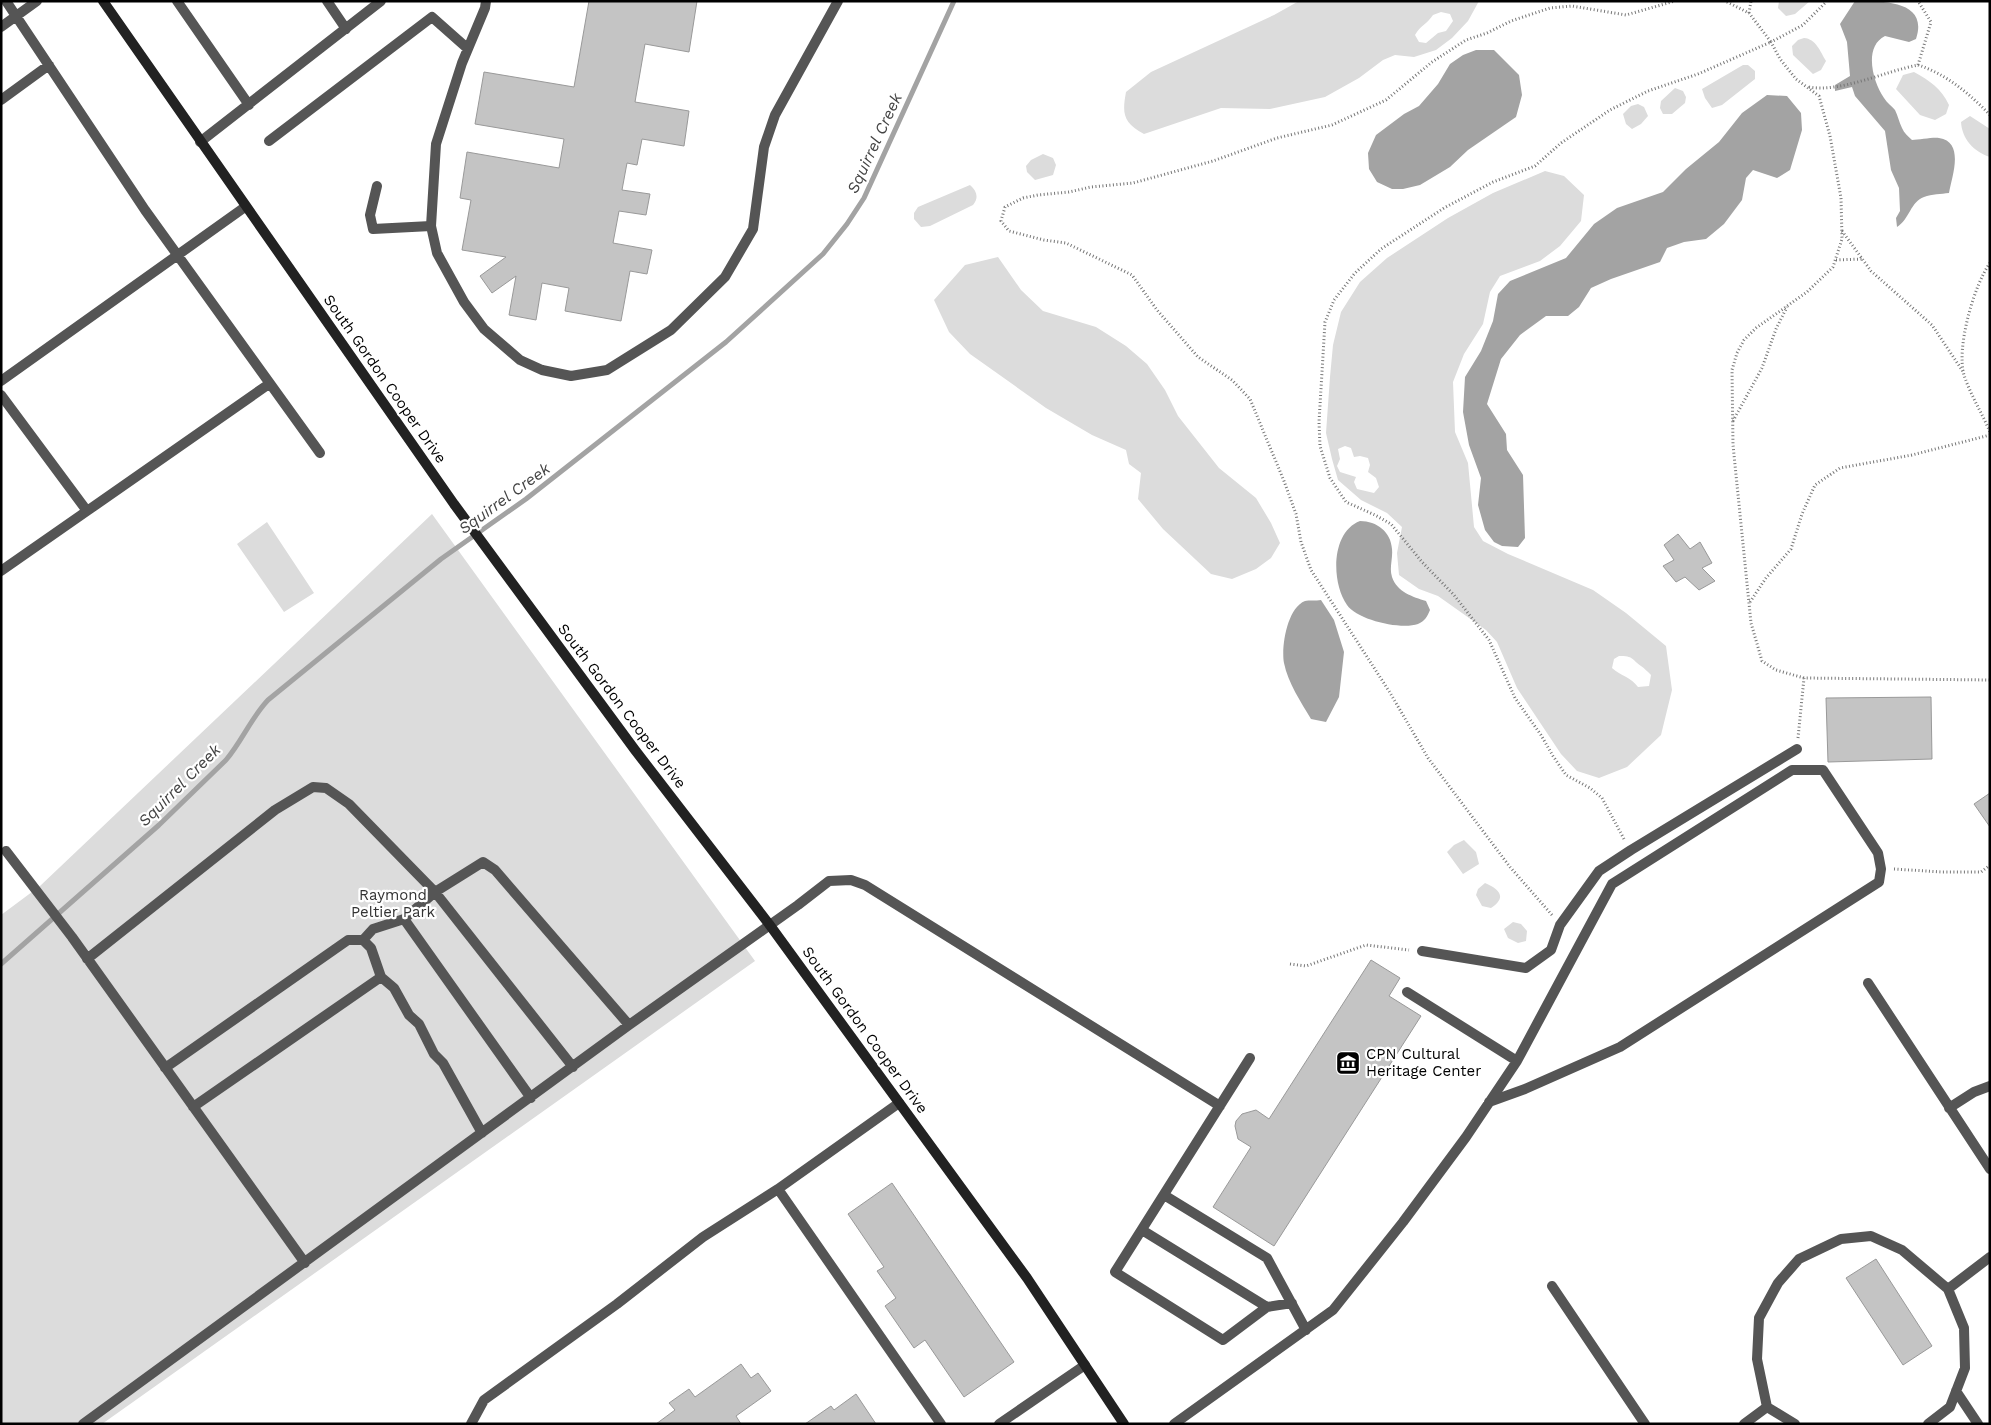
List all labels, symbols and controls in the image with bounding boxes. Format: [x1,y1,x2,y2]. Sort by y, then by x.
water label: Squirrel Creek [843,89,907,196]
street label: South Gordon Cooper Drive [320,291,450,467]
water label: Squirrel Creek [455,458,555,538]
street label: South Gordon Cooper Drive [554,620,690,792]
water label: Squirrel Creek [134,739,225,830]
park label: Raymond Peltier Park [351,886,436,921]
street label: South Gordon Cooper Drive [798,943,932,1117]
place label: CPN Cultural Heritage Center [1366,1045,1481,1080]
museum icon: CPN Cultural Heritage Center [1335,1050,1361,1076]

